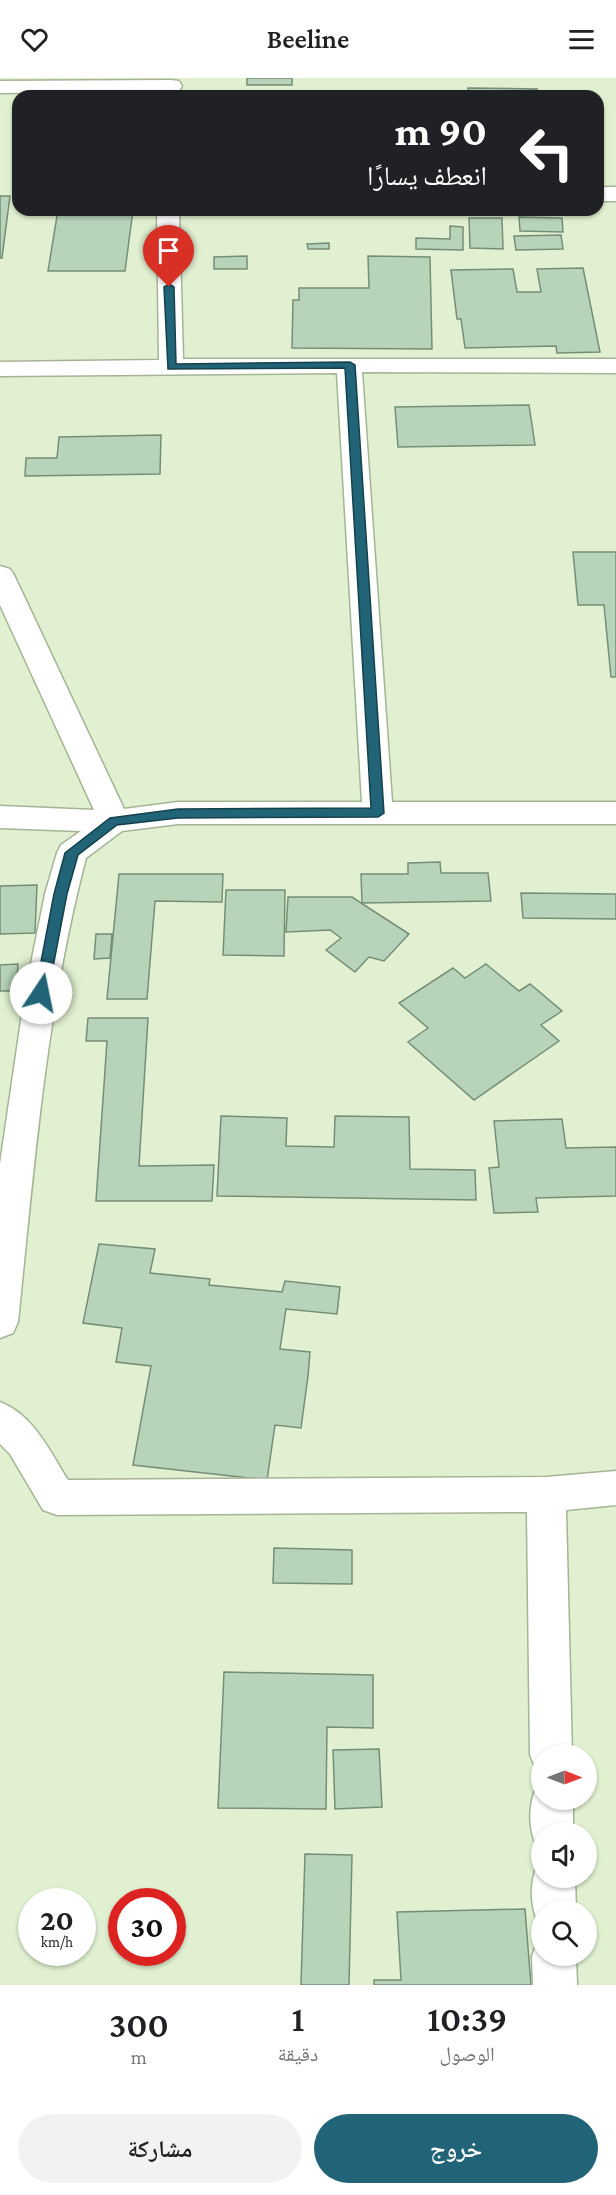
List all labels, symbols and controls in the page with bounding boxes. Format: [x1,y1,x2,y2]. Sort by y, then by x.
icon: heart [18,23,51,56]
icon: menu [565,23,598,56]
text: Beeline [267,24,349,54]
text: 90 m [395,107,487,154]
icon: left [508,114,586,192]
text: انعطف يسارًا [367,161,487,191]
pin [143,225,194,287]
icon: arrive [152,234,185,267]
position arrow [9,961,73,1025]
north arrow [531,1744,597,1810]
map controls [531,1744,597,1966]
button: sound [531,1822,597,1888]
speed limit sign: 30 [108,1888,186,1966]
button: search [531,1900,597,1966]
text: 20 [40,1903,74,1936]
text: km/h [41,1934,73,1950]
text: 1 [292,1999,304,2039]
text: 10:39 [427,1999,507,2039]
text: 300 [109,2005,169,2045]
text: دقيقة [278,2043,318,2065]
text: الوصول [439,2043,495,2065]
text: m [131,2046,147,2068]
button: مشاركة [18,2114,302,2183]
button: خروج [314,2114,598,2183]

